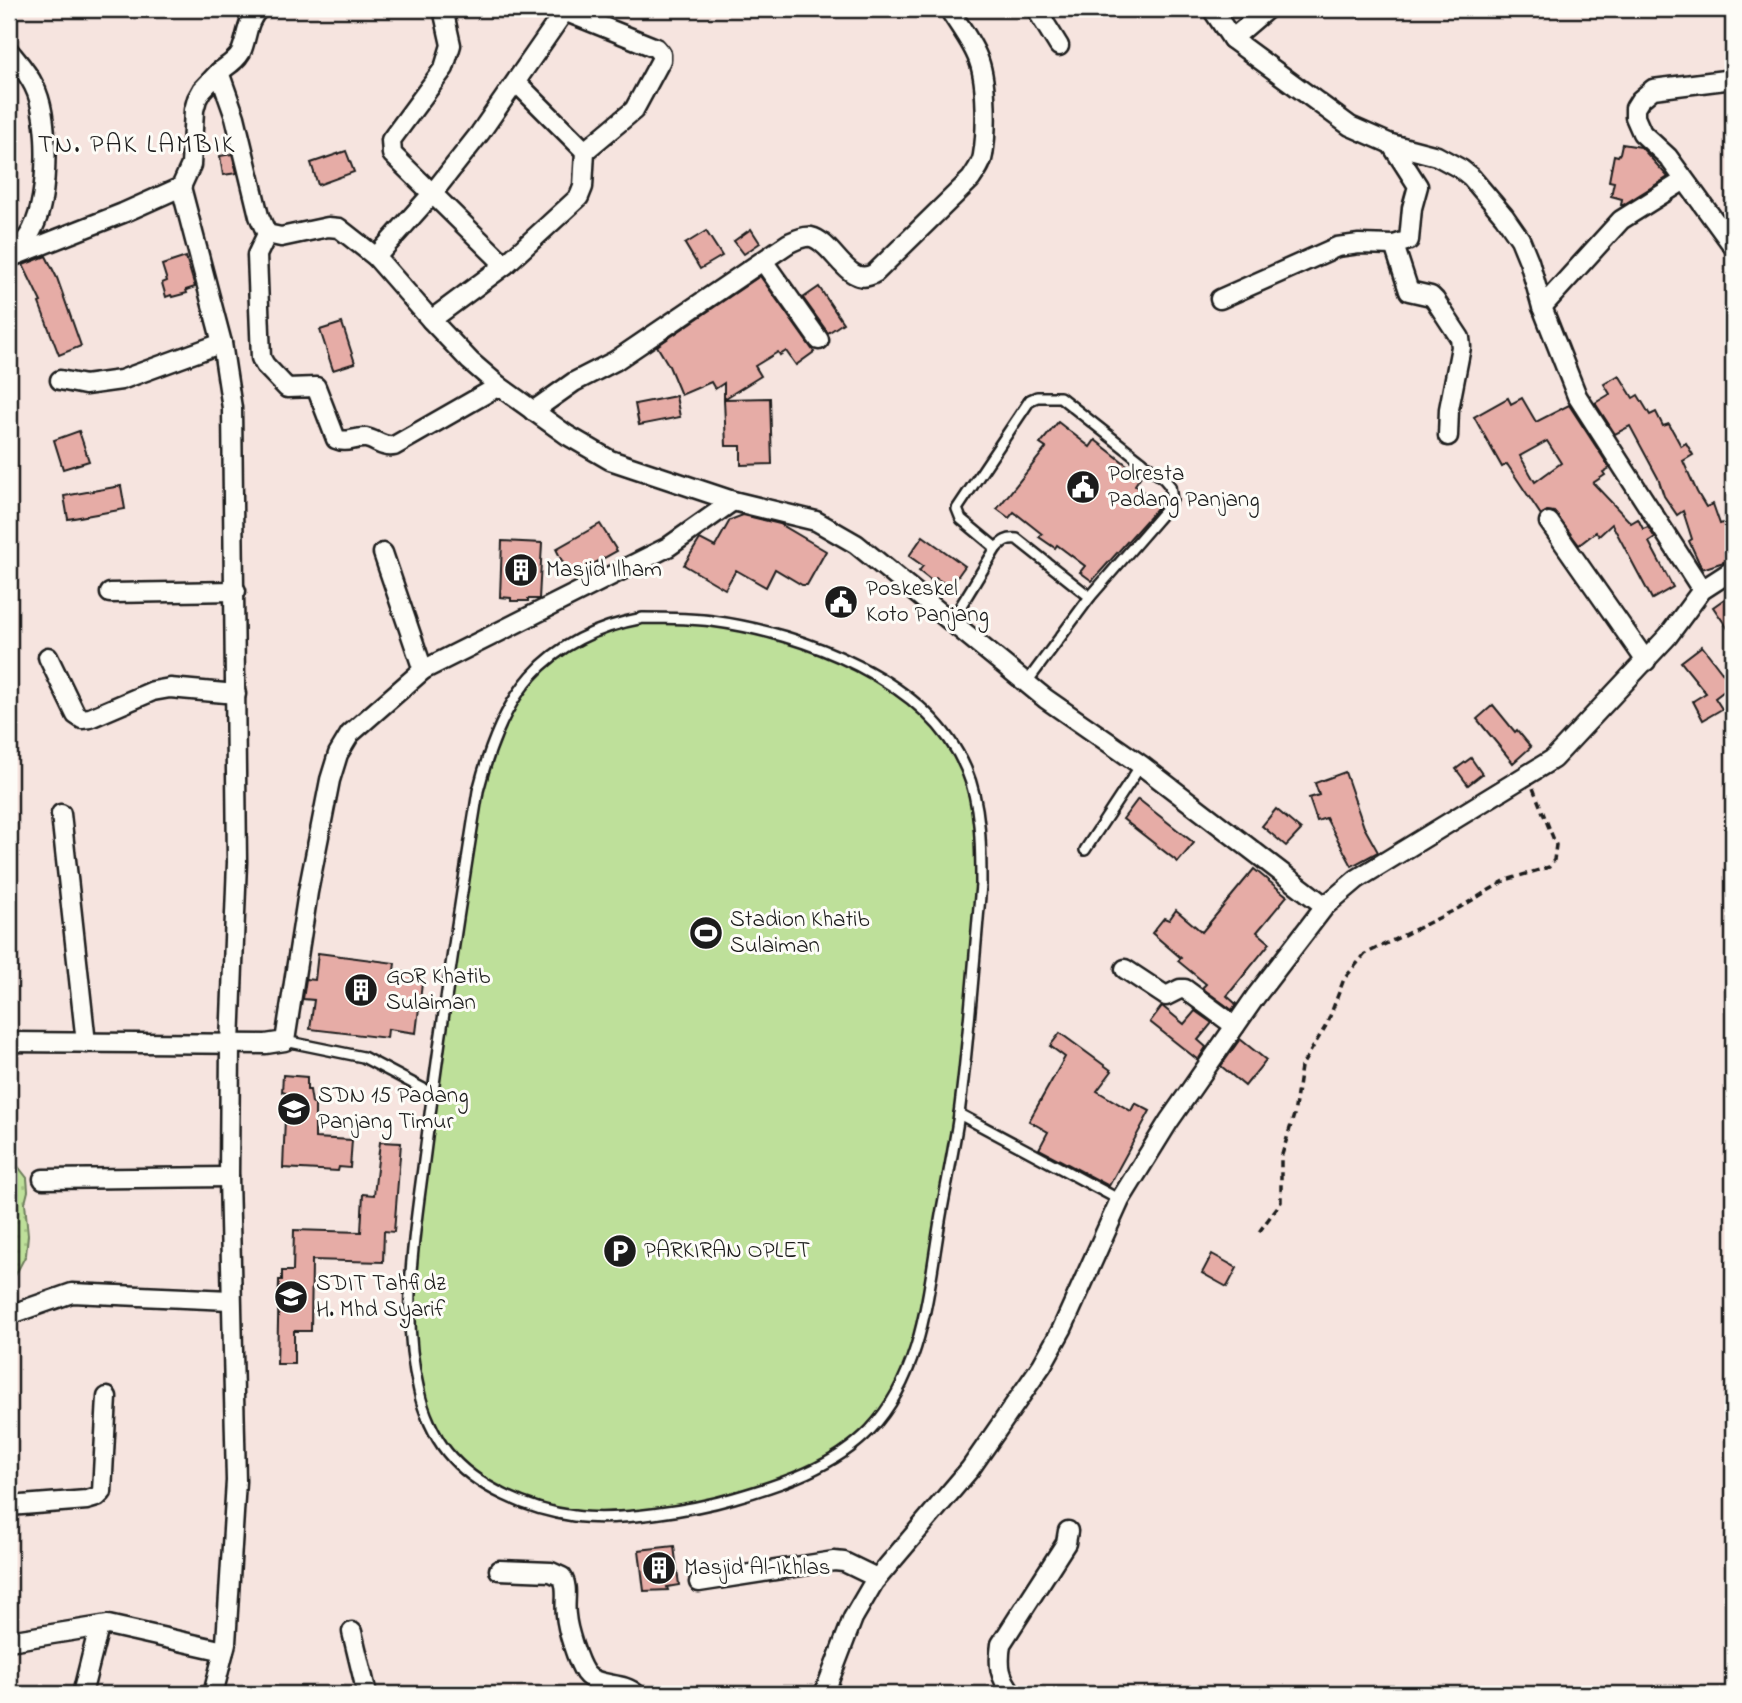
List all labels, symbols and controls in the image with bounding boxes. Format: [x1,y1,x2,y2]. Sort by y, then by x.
district label: TN. PAK LAMBIK [38,127,236,165]
place label: Polresta Padang Panjang [1108,458,1260,518]
public building icon: Polresta Padang Panjang [1064,468,1102,506]
building icon: Masjid Ilham [502,551,540,589]
place label: Masjid Ilham [546,554,662,587]
place label: Poskeskel Koto Panjang [866,573,989,633]
public building icon: Poskeskel Koto Panjang [822,583,860,621]
place label: Stadion Khatib Sulaiman [730,904,870,963]
sports icon: Stadion Khatib Sulaiman [687,914,725,952]
place label: GOR Khatib Sulaiman [386,961,490,1020]
building icon: GOR Khatib Sulaiman [342,971,380,1009]
place label: SDN 15 Padang Panjang Timur [318,1080,469,1140]
school or university icon: SDN 15 Padang Panjang Timur [275,1090,313,1128]
parking icon: PARKIRAN OPLET [601,1232,639,1270]
place label: PARKIRAN OPLET [644,1235,810,1268]
place label: SDIT Tahfidz H. Mhd Syarif [316,1268,446,1329]
school or university icon: SDIT Tahfidz H. Mhd Syarif [272,1278,310,1316]
building icon: Masjid Al-Ikhlas [640,1549,678,1587]
place label: Masjid Al-Ikhlas [684,1552,831,1585]

